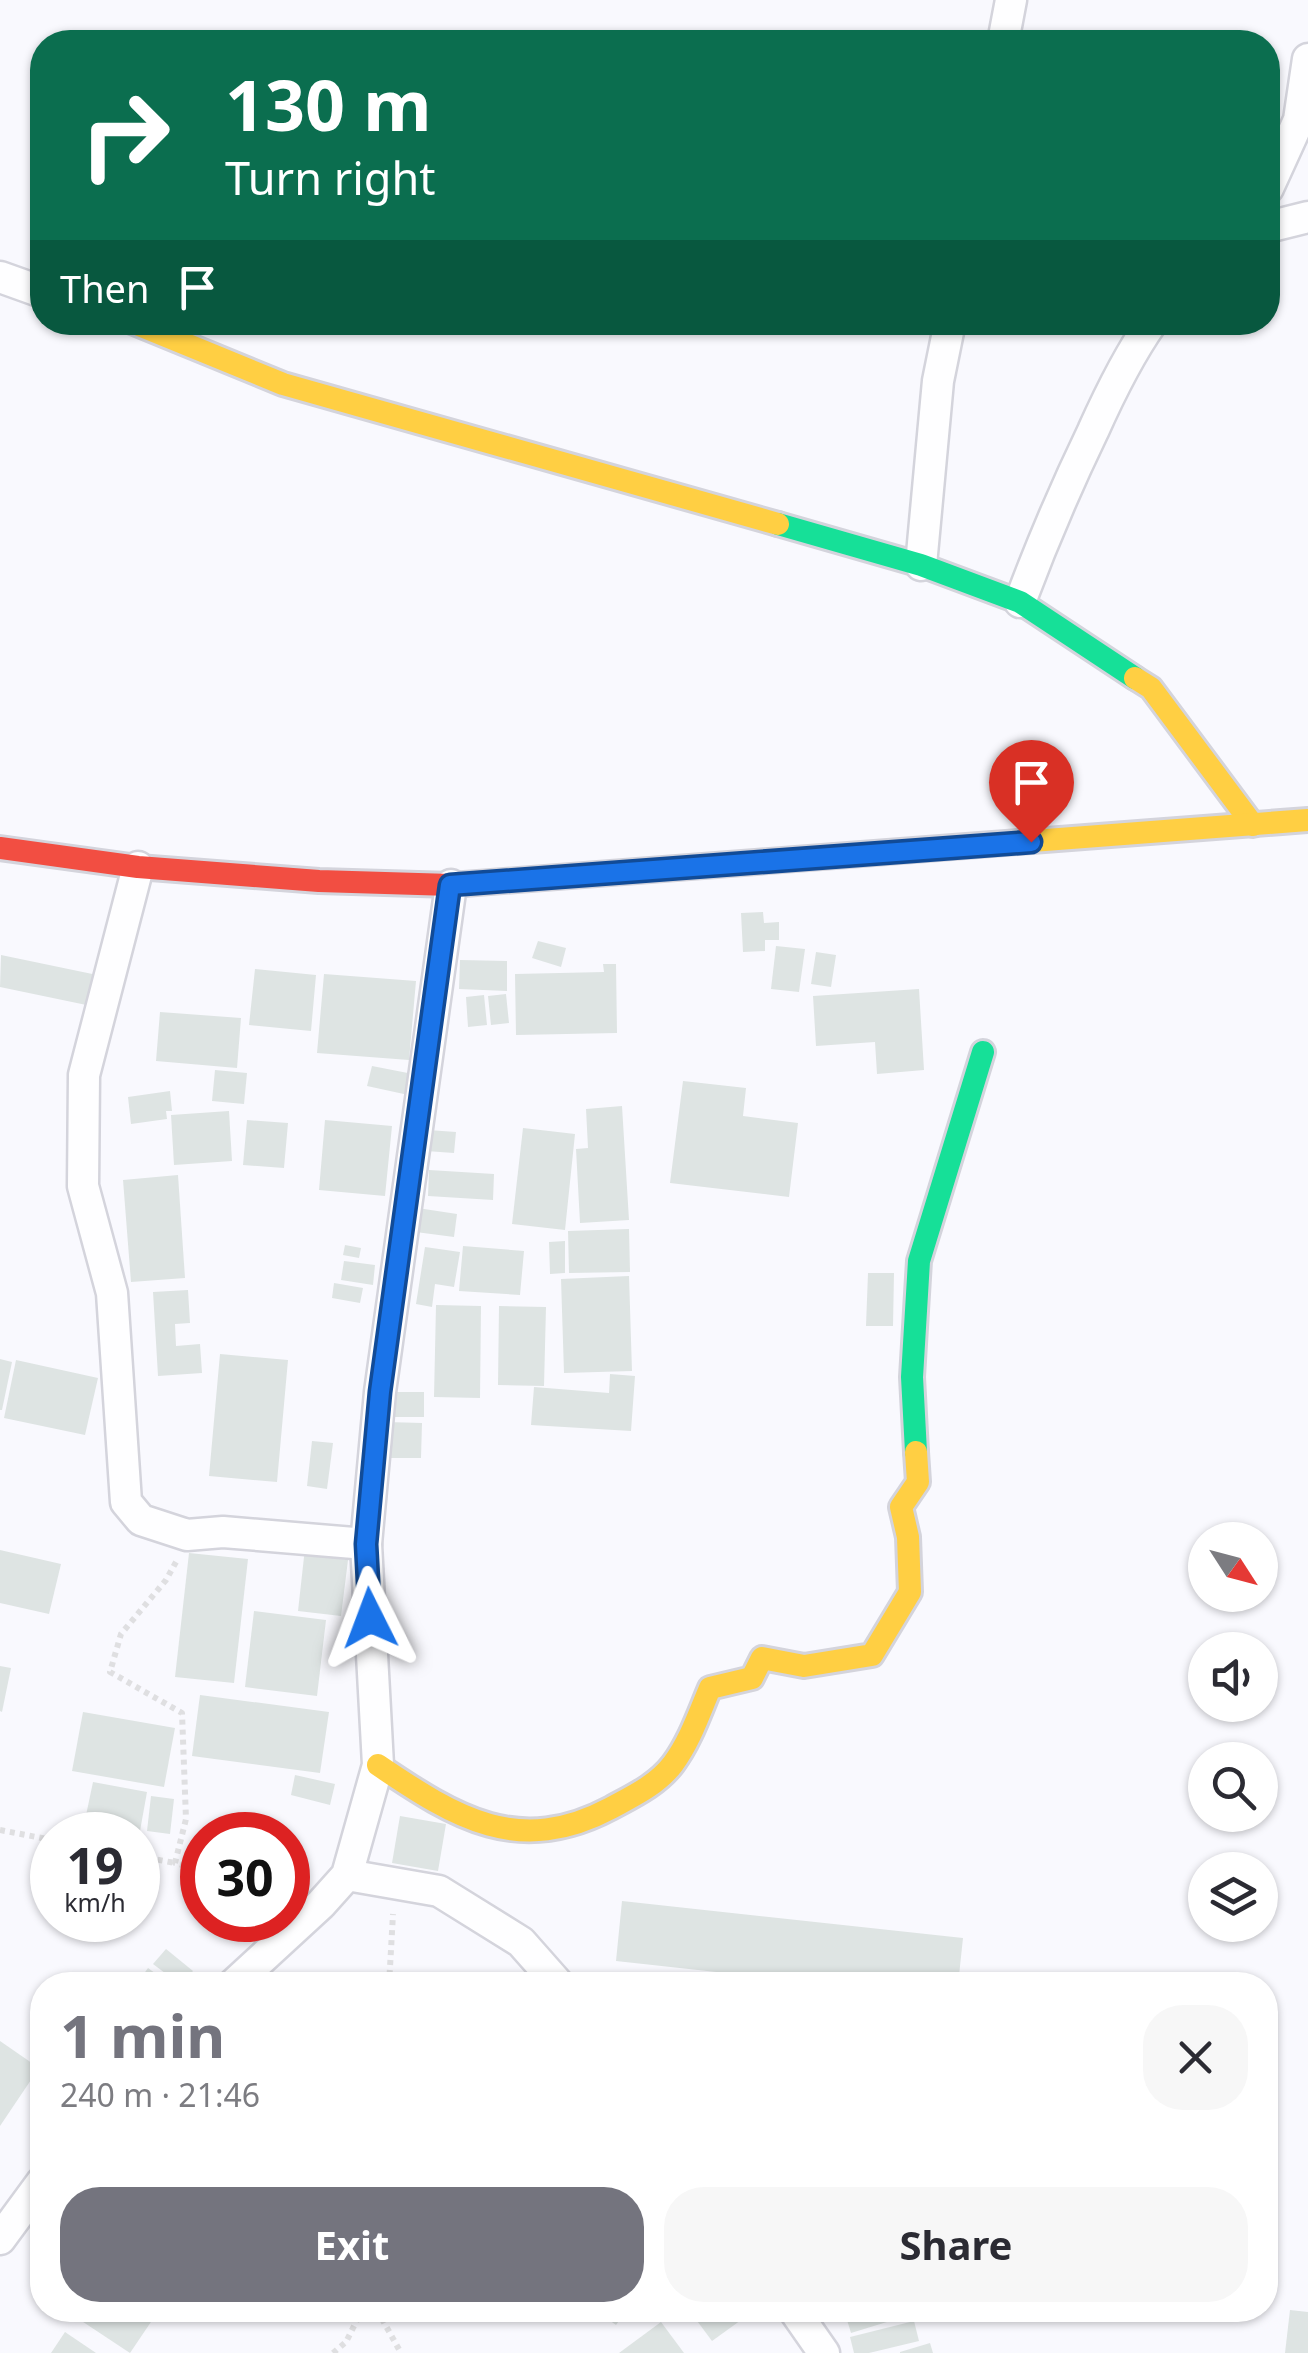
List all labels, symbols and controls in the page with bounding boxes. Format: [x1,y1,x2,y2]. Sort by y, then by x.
text: 130 m [225,56,432,152]
icon: right [60,70,190,200]
text: Turn right [225,147,436,208]
icon: arrive [170,260,225,315]
text: Then [60,262,150,314]
pin [989,740,1074,843]
icon: arrive [1004,755,1059,810]
north arrow [1188,1522,1278,1612]
map controls [1188,1522,1278,1942]
position arrow [318,1566,422,1670]
button: sound [1188,1632,1278,1722]
button: search [1188,1742,1278,1832]
speed limit sign: 30 [180,1812,310,1942]
text: 19 [66,1831,124,1899]
button: layers [1188,1852,1278,1942]
text: km/h [64,1885,126,1919]
text: 1 min [60,1994,225,2076]
button: close [1143,2005,1248,2110]
text: 240 m · 21:46 [60,2073,260,2116]
button: Exit [60,2187,644,2302]
button: Share [664,2187,1248,2302]

